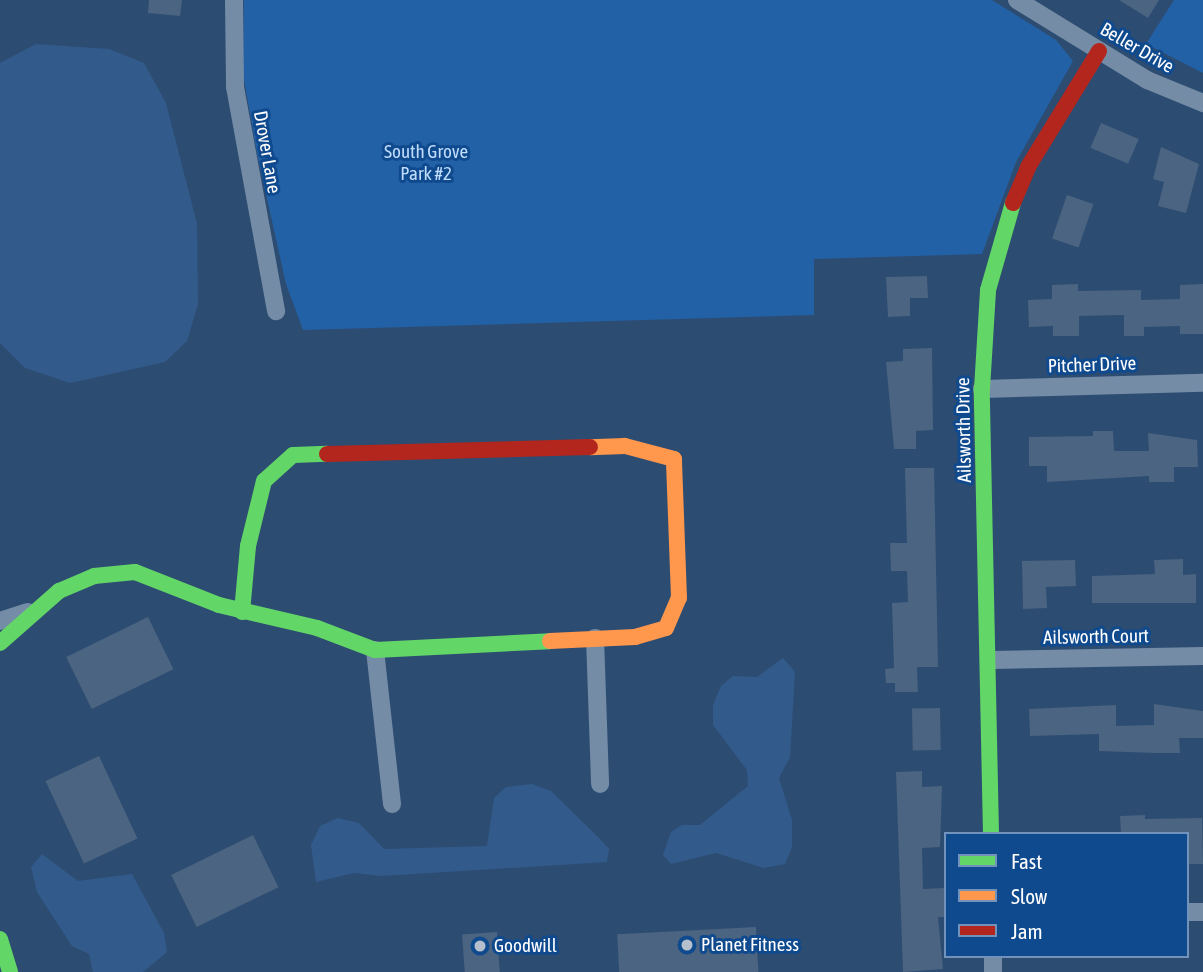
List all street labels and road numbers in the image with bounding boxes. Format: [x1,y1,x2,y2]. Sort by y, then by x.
street label: Beller Drive [1096,18,1178,78]
street label: Drover Lane [249,109,285,195]
street label: Pitcher Drive [1047,352,1137,378]
street label: Ailsworth Drive [952,377,976,483]
street label: Ailsworth Court [1043,625,1149,649]

